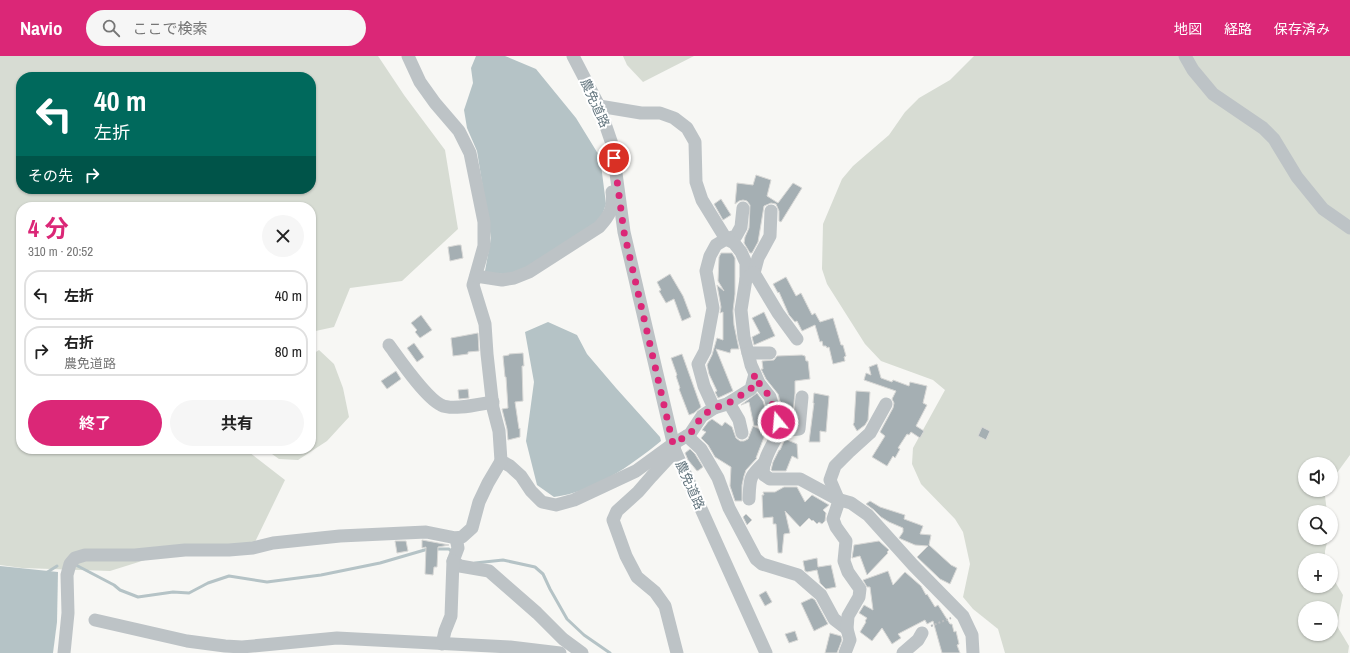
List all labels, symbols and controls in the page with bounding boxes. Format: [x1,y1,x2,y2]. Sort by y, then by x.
search box [86,10,366,46]
text: Navio [20,15,62,41]
icon: search [100,17,122,39]
text: ここで検索 [132,18,207,39]
text: 地図 [1174,20,1202,38]
text: 経路 [1224,20,1252,38]
text: 保存済み [1274,20,1330,38]
street label: 農免道路 [577,76,613,130]
text: 40 m [94,82,146,120]
icon: left [28,88,80,140]
text: 左折 [94,120,130,145]
pin [597,141,631,175]
icon: arrive [603,147,625,169]
icon: right [81,164,103,186]
text: その先 [28,165,73,186]
text: 4 分 [28,212,68,244]
button: close [262,215,304,257]
text: 310 m · 20:52 [28,243,93,260]
icon: left [30,284,52,306]
text: 左折 [64,285,94,306]
text: 40 m [275,285,302,306]
text: 右折 [64,332,94,353]
icon: right [30,340,52,362]
text: 80 m [275,341,302,362]
text: 農免道路 [64,355,116,372]
button: 終了 [28,400,162,446]
button: 共有 [170,400,304,446]
position arrow [757,401,799,443]
map controls [1298,457,1338,641]
button: sound [1298,457,1338,497]
street label: 農免道路 [672,458,708,512]
button: search [1298,505,1338,545]
button: + [1298,553,1338,593]
button: − [1298,601,1338,641]

